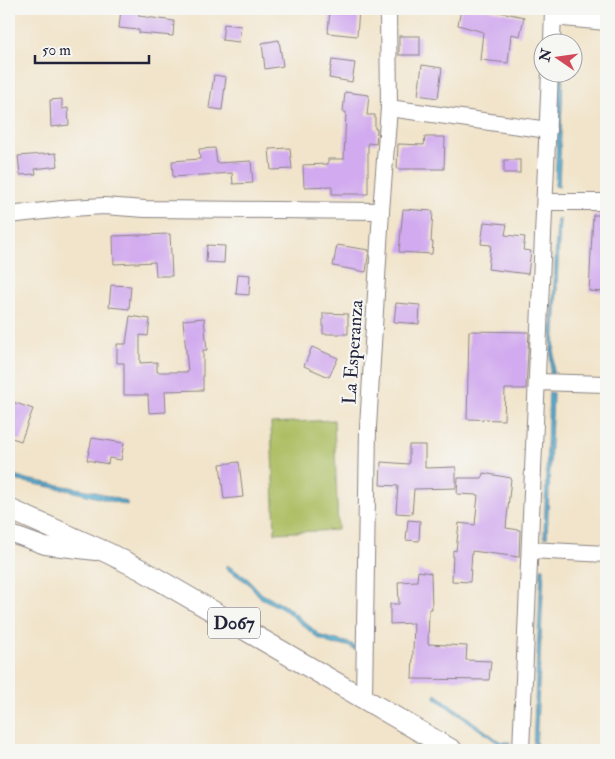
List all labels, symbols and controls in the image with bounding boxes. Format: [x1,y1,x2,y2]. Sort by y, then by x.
scale bar [35,32,149,64]
north arrow [532,32,582,82]
text: 50 m [42,41,71,60]
text: N [536,47,556,64]
street label: La Esperanza [337,299,370,405]
road number: D067 [208,608,260,638]

